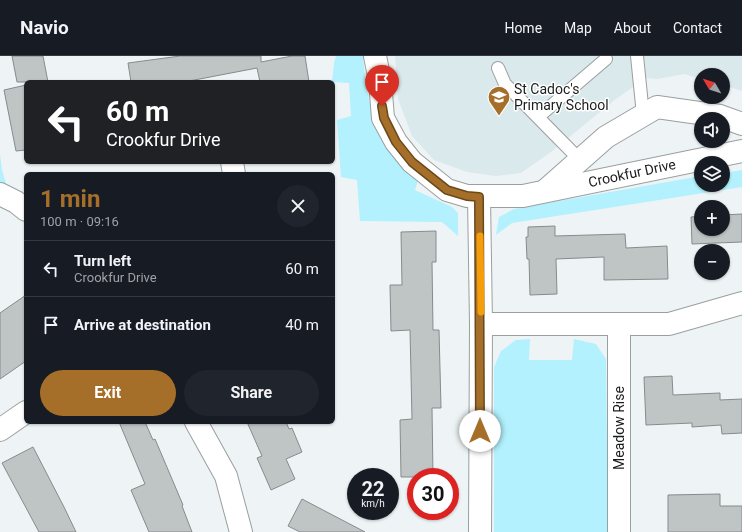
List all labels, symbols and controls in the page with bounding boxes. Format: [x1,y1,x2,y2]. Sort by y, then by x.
text: Navio [20,16,69,39]
text: Home [504,20,542,36]
text: Map [564,20,592,36]
text: About [614,20,651,36]
text: Contact [673,20,722,36]
pin [365,65,399,106]
north arrow [694,68,730,104]
map controls [694,68,730,280]
icon: arrive [371,71,393,93]
place label: St Cadoc's Primary School [514,81,609,113]
school or university icon: St Cadoc's Primary School [486,84,512,117]
text: 60 m [106,95,169,128]
icon: left [40,96,92,148]
button: sound [694,112,730,148]
text: Crookfur Drive [106,129,220,150]
street label: Crookfur Drive [587,156,677,190]
button: layers [694,156,730,192]
text: 1 min [40,185,100,213]
button: close [277,185,319,227]
button: + [694,200,730,236]
text: 100 m · 09:16 [40,214,119,229]
button: − [694,244,730,280]
text: Turn left [74,252,131,270]
icon: left [40,258,62,280]
text: 60 m [285,260,319,278]
text: Crookfur Drive [74,270,157,285]
icon: arrive [40,314,62,336]
text: Arrive at destination [74,316,211,334]
text: 40 m [285,316,319,334]
button: Exit [40,370,176,416]
button: Share [184,370,319,416]
street label: Meadow Rise [611,386,627,470]
position arrow [459,410,501,452]
speed limit sign: 30 [407,468,459,520]
text: 22 [362,477,384,501]
text: km/h [361,498,385,509]

